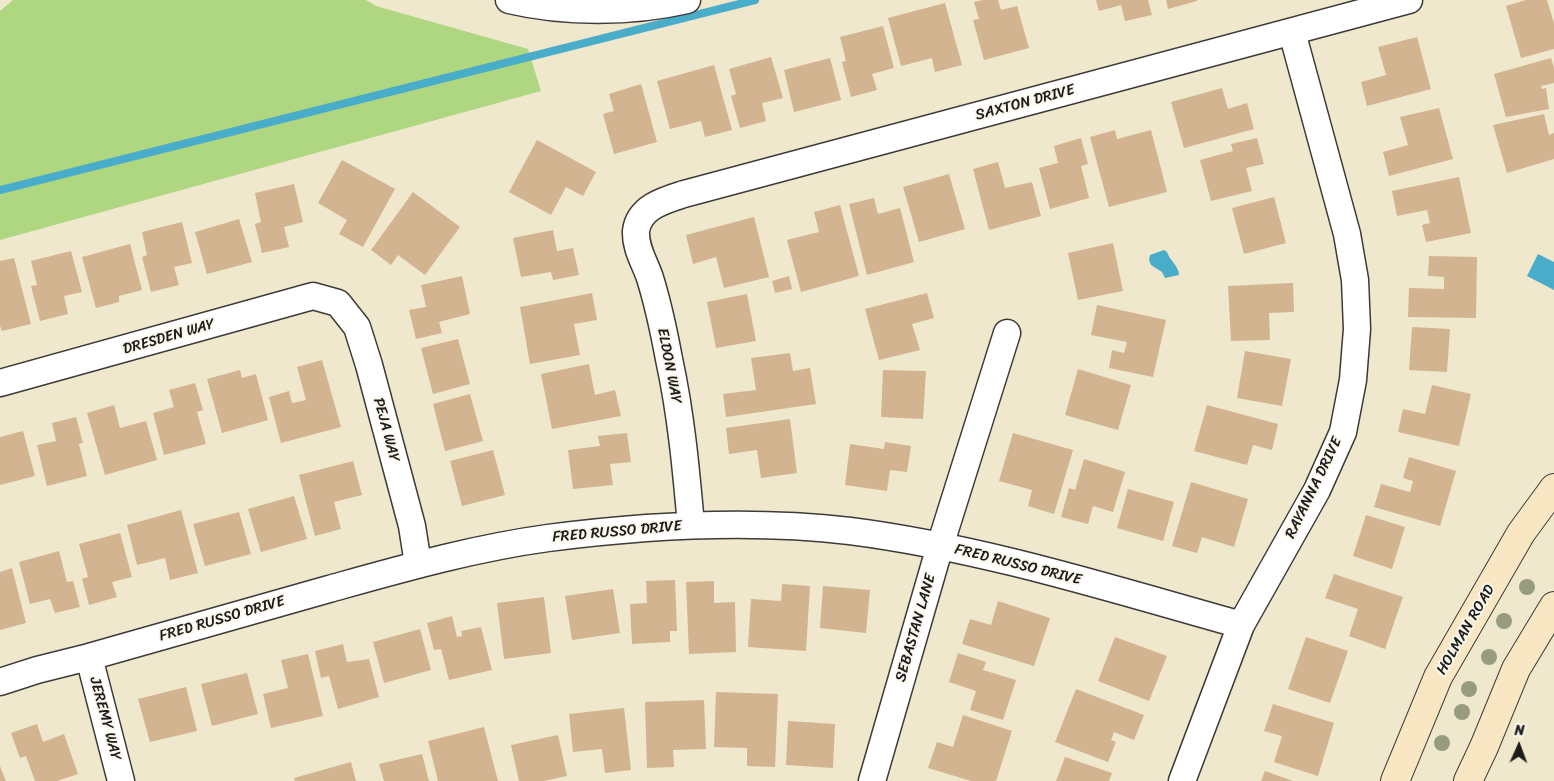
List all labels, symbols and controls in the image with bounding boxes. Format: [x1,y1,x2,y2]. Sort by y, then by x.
street label: SAXTON DRIVE [973,81,1077,125]
street label: DRESDEN WAY [121,315,217,359]
street label: ELDON WAY [653,327,685,405]
street label: PEJA WAY [369,396,403,464]
street label: RAYANNA DRIVE [1282,434,1346,542]
street label: FRED RUSSO DRIVE [552,517,682,547]
street label: FRED RUSSO DRIVE [953,541,1083,589]
street label: SEBASTAN LANE [892,572,940,684]
street label: HOLMAN ROAD [1433,582,1499,678]
street label: FRED RUSSO DRIVE [157,592,287,646]
street label: JEREMY WAY [85,675,125,763]
text: N [1514,718,1525,743]
north arrow [1494,721,1544,771]

